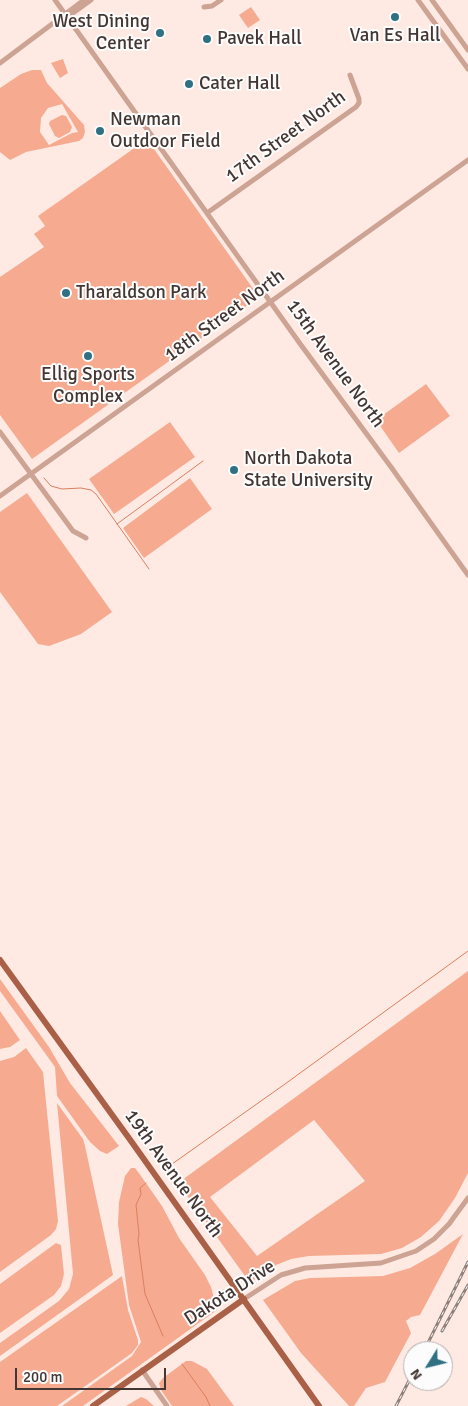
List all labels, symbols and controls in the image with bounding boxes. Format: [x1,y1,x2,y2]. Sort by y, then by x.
place label: West Dining Center [53,11,150,55]
marker: Van Es Hall [389,11,401,23]
place label: Van Es Hall [350,25,440,47]
marker: West Dining Center [154,27,166,39]
place label: Pavek Hall [217,28,302,50]
marker: Pavek Hall [201,33,213,45]
place label: Cater Hall [199,73,280,95]
marker: Cater Hall [183,78,195,90]
street label: 17th Street North [222,86,350,188]
place label: Newman Outdoor Field [110,109,221,153]
marker: Newman Outdoor Field [94,125,106,137]
street label: 18th Street North [161,265,289,367]
place label: Tharaldson Park [76,282,207,304]
marker: Tharaldson Park [60,287,72,299]
street label: 15th Avenue North [281,296,389,432]
marker: Ellig Sports Complex [82,350,94,362]
place label: Ellig Sports Complex [41,364,135,408]
place label: North Dakota State University [244,448,373,492]
marker: North Dakota State University [228,464,240,476]
street label: 19th Avenue North [119,1106,227,1242]
street label: Dakota Drive [180,1255,280,1331]
north arrow [403,1341,453,1391]
scale bar [18,1358,169,1390]
text: N [407,1366,426,1383]
text: 200 m [23,1368,63,1386]

